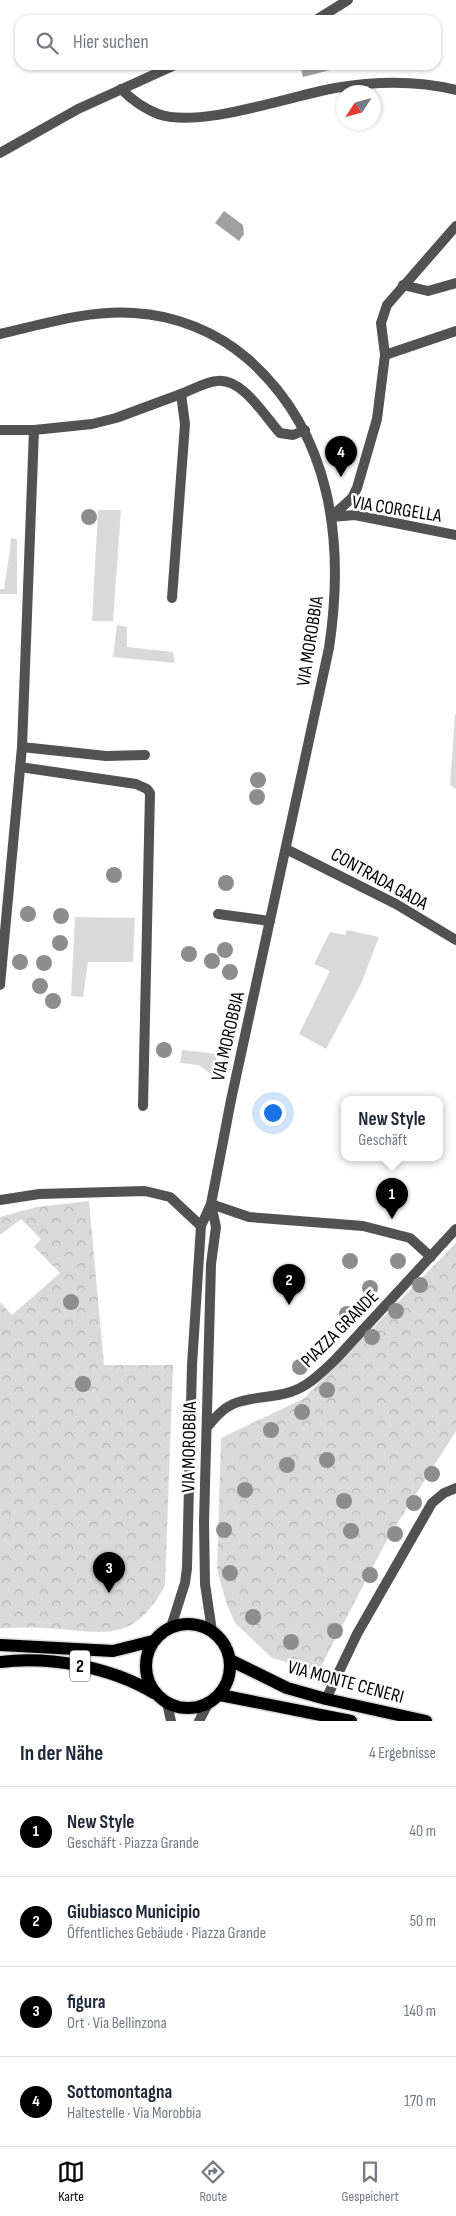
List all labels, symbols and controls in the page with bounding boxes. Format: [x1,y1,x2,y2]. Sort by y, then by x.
search box [15,15,441,70]
icon: search [33,29,61,57]
text: Hier suchen [73,31,149,54]
north arrow [336,85,381,130]
pin: 4 [325,436,357,477]
street label: VIA CORGELLA [350,491,444,528]
street label: VIA MOROBBIA [292,594,329,688]
street label: CONTRADA GADA [327,843,433,916]
street label: VIA MOROBBIA [207,989,250,1083]
popup [341,1096,443,1161]
your location [260,1100,286,1126]
text: New Style [358,1108,426,1131]
text: Geschäft [358,1131,407,1150]
pin: 1 [376,1178,408,1219]
pin: 2 [273,1264,305,1305]
street label: PIAZZA GRANDE [296,1285,384,1373]
street label: VIA MOROBBIA [177,1400,202,1493]
pin: 3 [93,1552,125,1593]
road number: 2 [70,1650,90,1682]
street label: VIA MONTE CENERI [285,1656,406,1709]
text: In der Nähe [20,1741,103,1766]
text: 4 Ergebnisse [369,1744,436,1763]
text: New Style [67,1811,135,1834]
text: 1 [33,1822,39,1841]
text: 40 m [409,1822,436,1841]
text: Geschäft · Piazza Grande [67,1834,199,1853]
text: Giubiasco Municipio [67,1901,200,1924]
text: 2 [32,1912,40,1931]
text: 50 m [410,1912,436,1931]
text: Öffentliches Gebäude · Piazza Grande [67,1924,266,1943]
text: figura [67,1991,106,2014]
text: 3 [32,2002,40,2021]
text: 140 m [404,2002,436,2021]
text: Ort · Via Bellinzona [67,2014,167,2033]
text: Sottomontagna [67,2081,172,2104]
text: 4 [32,2092,40,2111]
text: 170 m [404,2092,436,2111]
text: Haltestelle · Via Morobbia [67,2104,201,2123]
tab: Karte [57,2158,85,2205]
tab: Route [199,2158,227,2205]
tab: Gespeichert [342,2158,399,2205]

